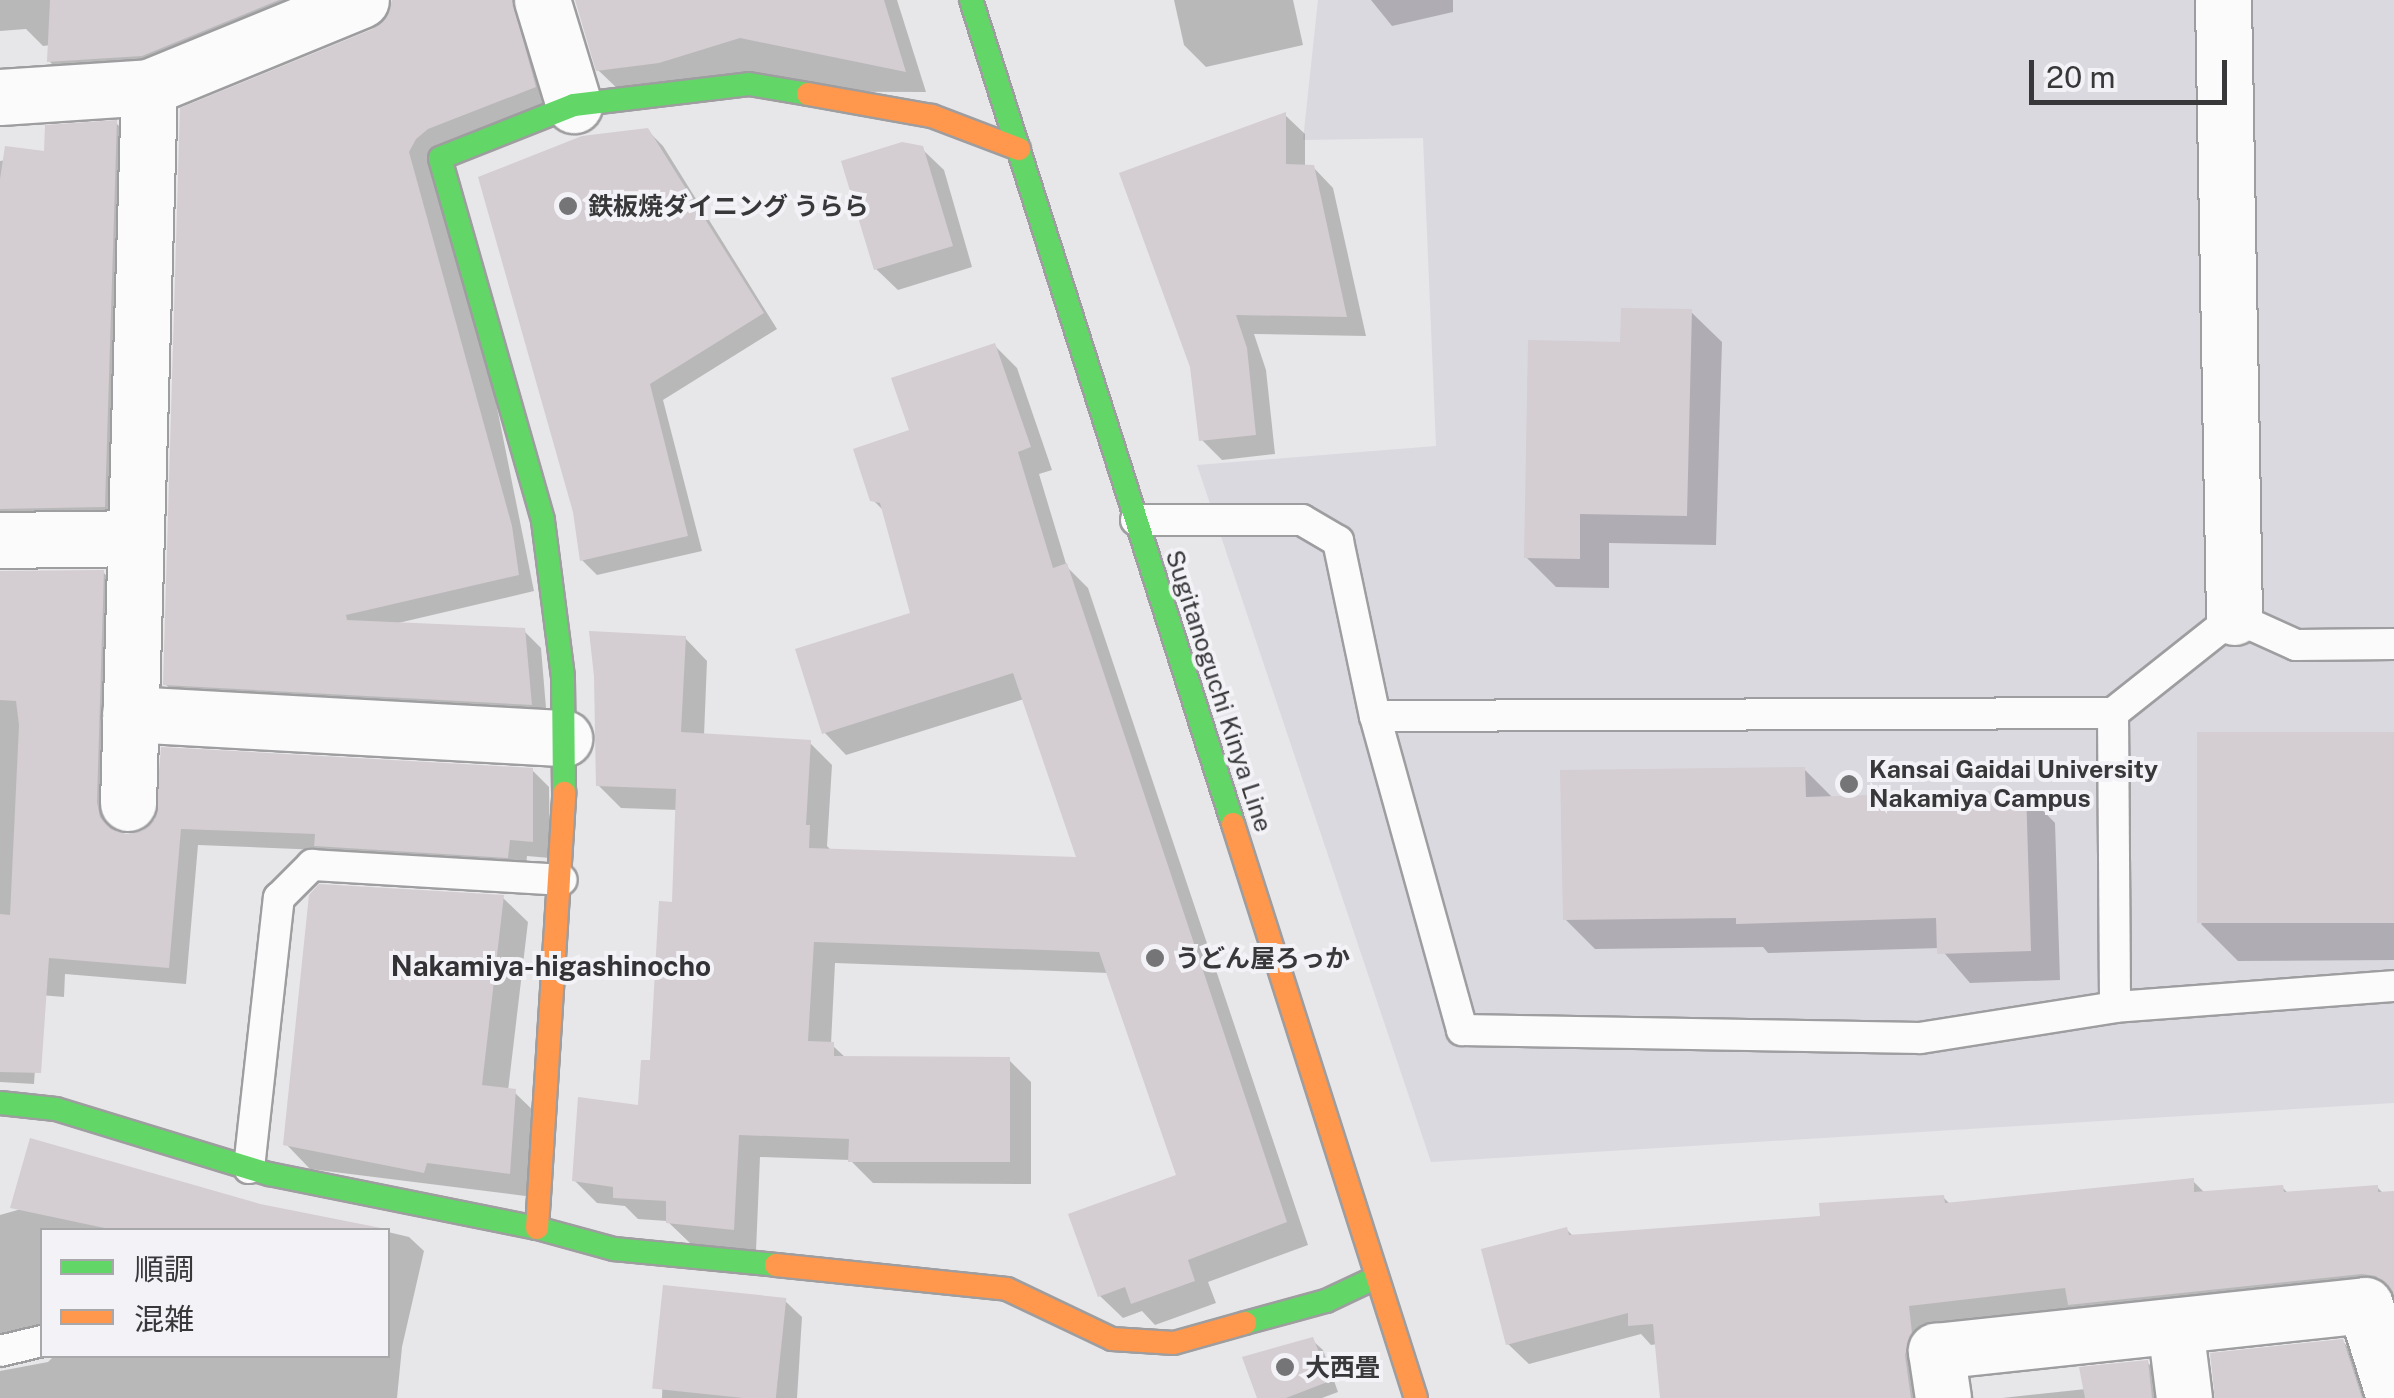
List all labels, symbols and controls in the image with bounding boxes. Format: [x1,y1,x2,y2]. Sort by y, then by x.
scale bar [2034,40,2232,102]
text: 20 m [2046,59,2115,95]
place label: 鉄板焼ダイニング うらら [588,191,869,221]
marker: 鉄板焼ダイニング うらら [557,195,579,217]
street label: Sugitanoguchi Kinya Line [1159,546,1279,836]
place label: Kansai Gaidai University Nakamiya Campus [1869,755,2158,814]
marker: Kansai Gaidai University Nakamiya Campus [1838,773,1860,795]
place label: うどん屋ろっか [1175,943,1350,973]
marker: うどん屋ろっか [1144,947,1166,969]
district label: Nakamiya-higashinocho [391,949,711,983]
legend [40,1228,390,1358]
text: 順調 [134,1251,194,1287]
text: 混雑 [134,1301,194,1337]
place label: 大西畳 [1305,1352,1380,1382]
marker: 大西畳 [1274,1356,1296,1378]

